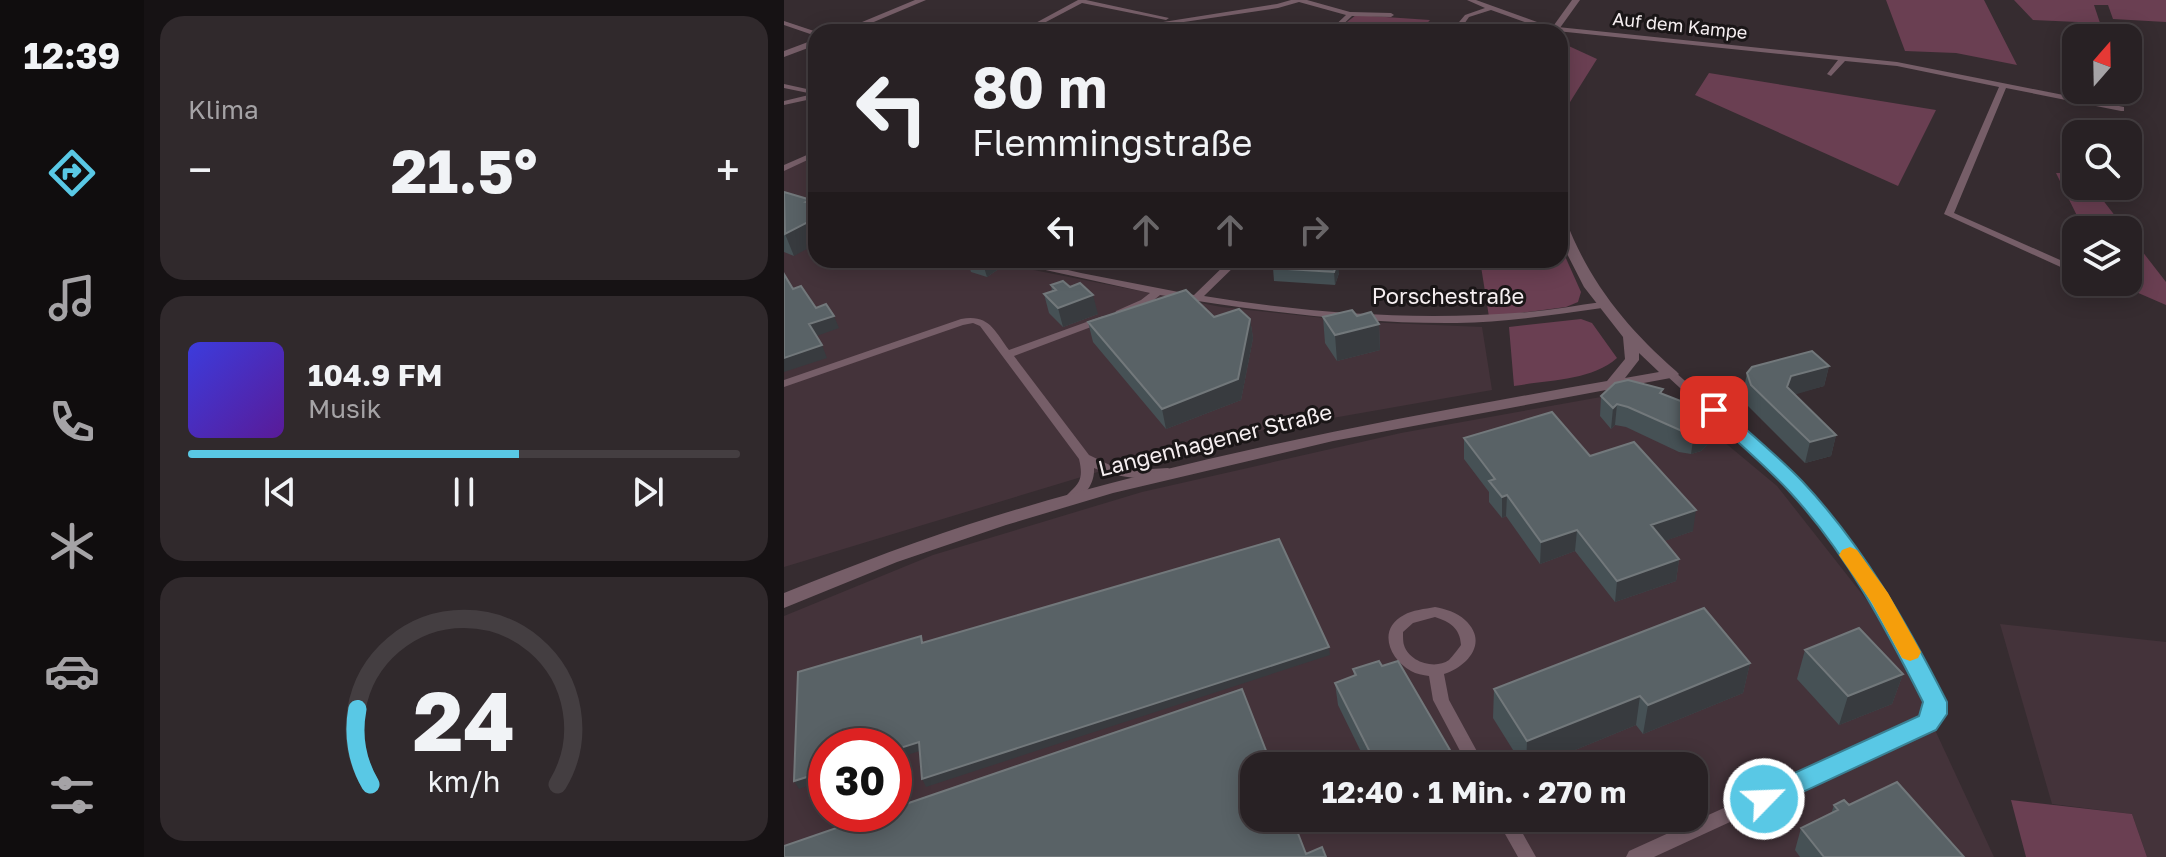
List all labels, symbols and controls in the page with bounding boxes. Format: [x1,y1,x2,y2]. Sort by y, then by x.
street label: Auf dem Kampe [1612,7,1749,43]
north arrow [2062,24,2142,104]
map controls [2062,24,2142,296]
text: 12:39 [24,34,120,77]
text: 80 m [972,53,1107,120]
icon: left [840,56,944,160]
text: Klima [188,94,259,125]
button: search [2062,120,2142,200]
text: Flemmingstraße [972,121,1252,164]
text: 21.5° [391,134,537,206]
text: − [188,143,212,196]
text: + [716,143,740,196]
icon: directions [44,145,100,201]
icon: left [1040,208,1084,252]
icon: ahead [1124,208,1168,252]
icon: ahead [1208,208,1252,252]
icon: right [1292,208,1336,252]
button: layers [2062,216,2142,296]
icon: music [44,270,100,326]
street label: Porschestraße [1372,282,1524,309]
text: 104.9 FM [308,357,442,393]
pin [1680,376,1748,444]
icon: arrive [1692,388,1736,432]
text: Musik [308,393,382,424]
icon: phone [44,394,100,450]
street label: Langenhagener Straße [1095,397,1335,482]
icon: previous [258,470,302,514]
icon: pause [442,470,486,514]
icon: next [626,470,670,514]
icon: climate [44,518,100,574]
icon: car [44,643,100,699]
text: 24 [413,668,515,768]
speed limit sign: 30 [808,728,912,832]
position arrow [1722,757,1806,841]
text: km/h [428,764,500,798]
icon: filters [44,767,100,823]
text: 12:40 · 1 Min. · 270 m [1322,774,1626,810]

